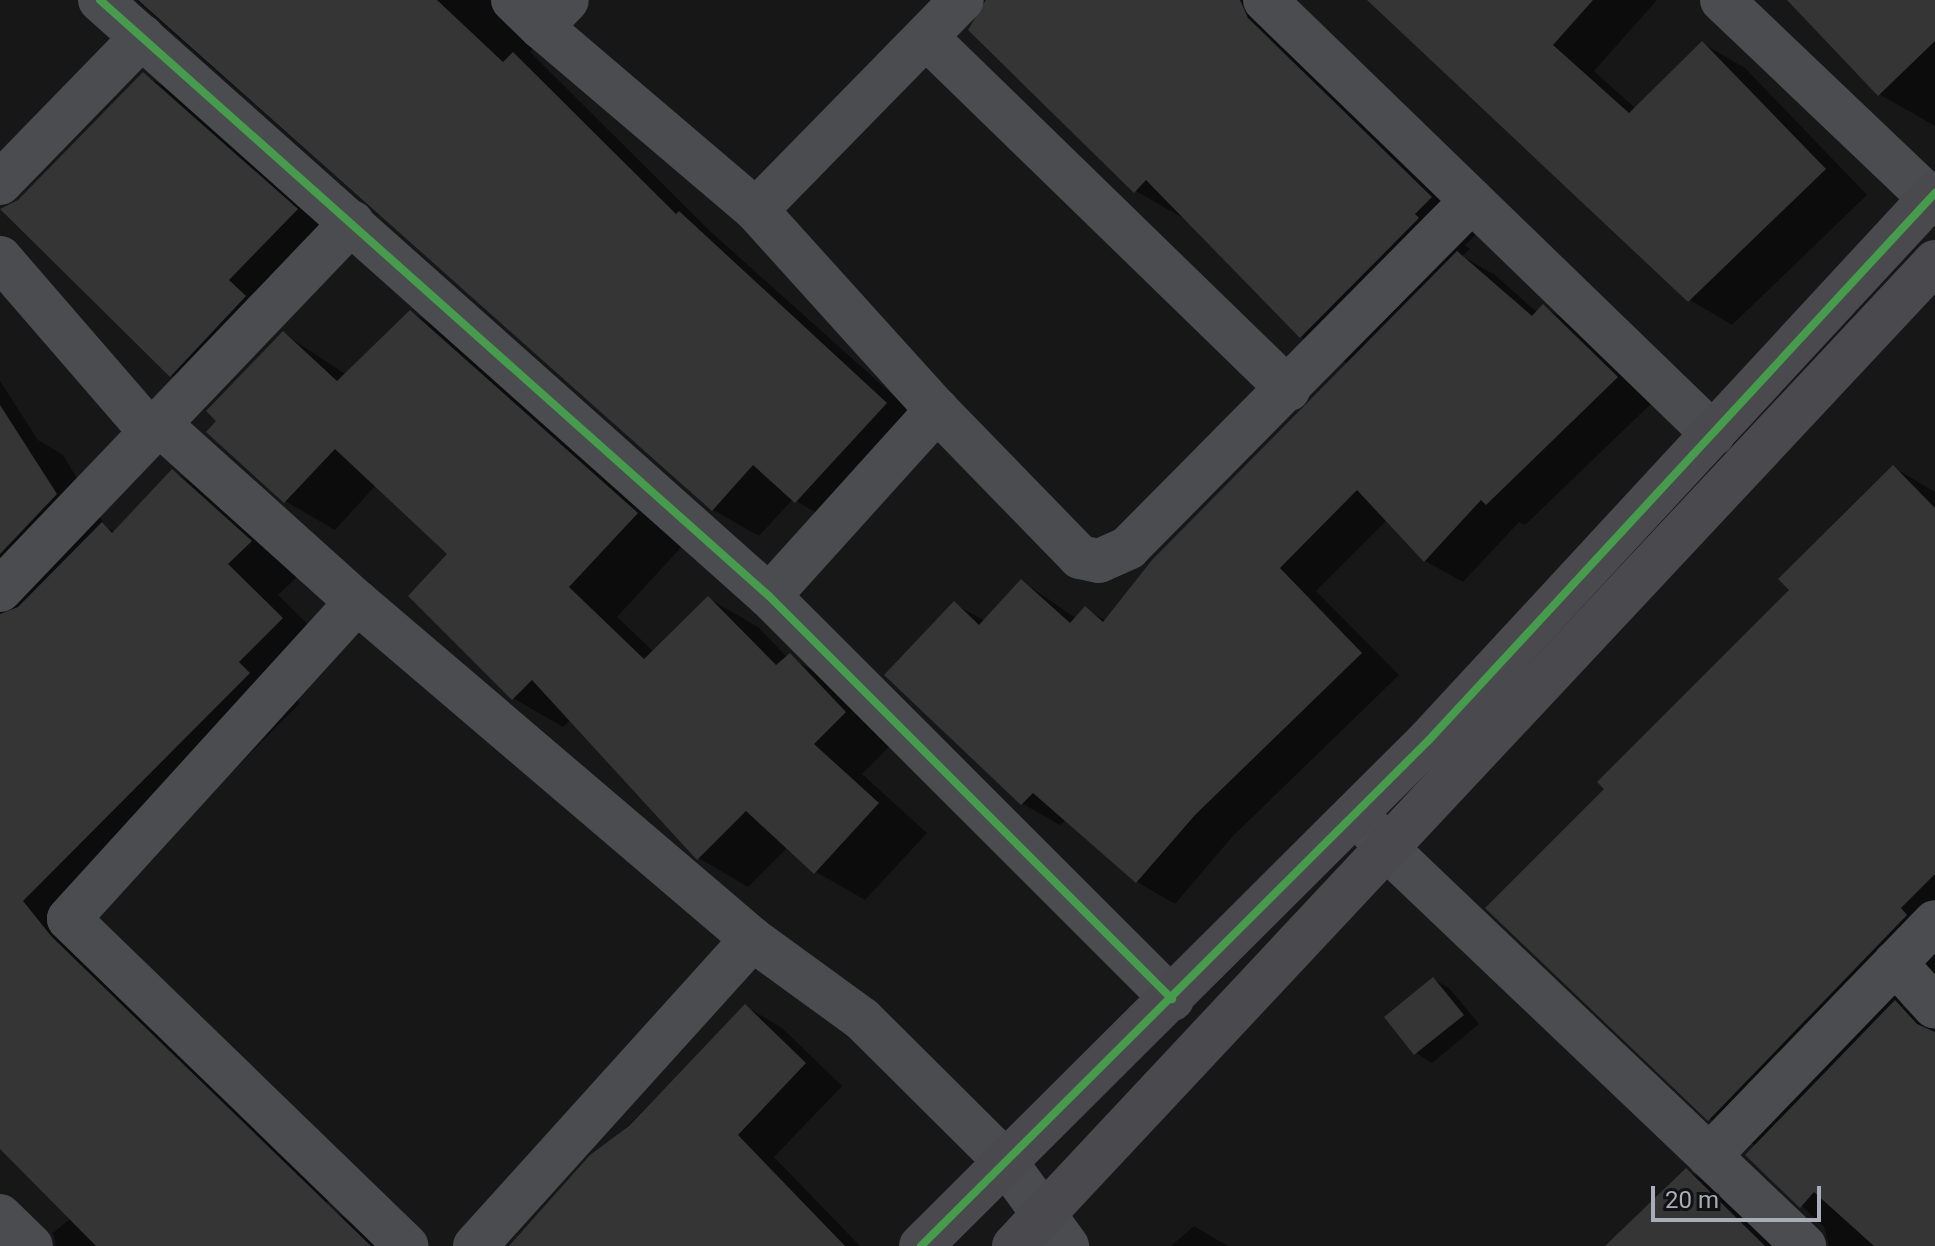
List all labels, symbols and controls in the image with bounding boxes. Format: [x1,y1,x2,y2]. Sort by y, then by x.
scale bar [1655,1170,1825,1220]
text: 20 m [1665,1186,1719,1214]

